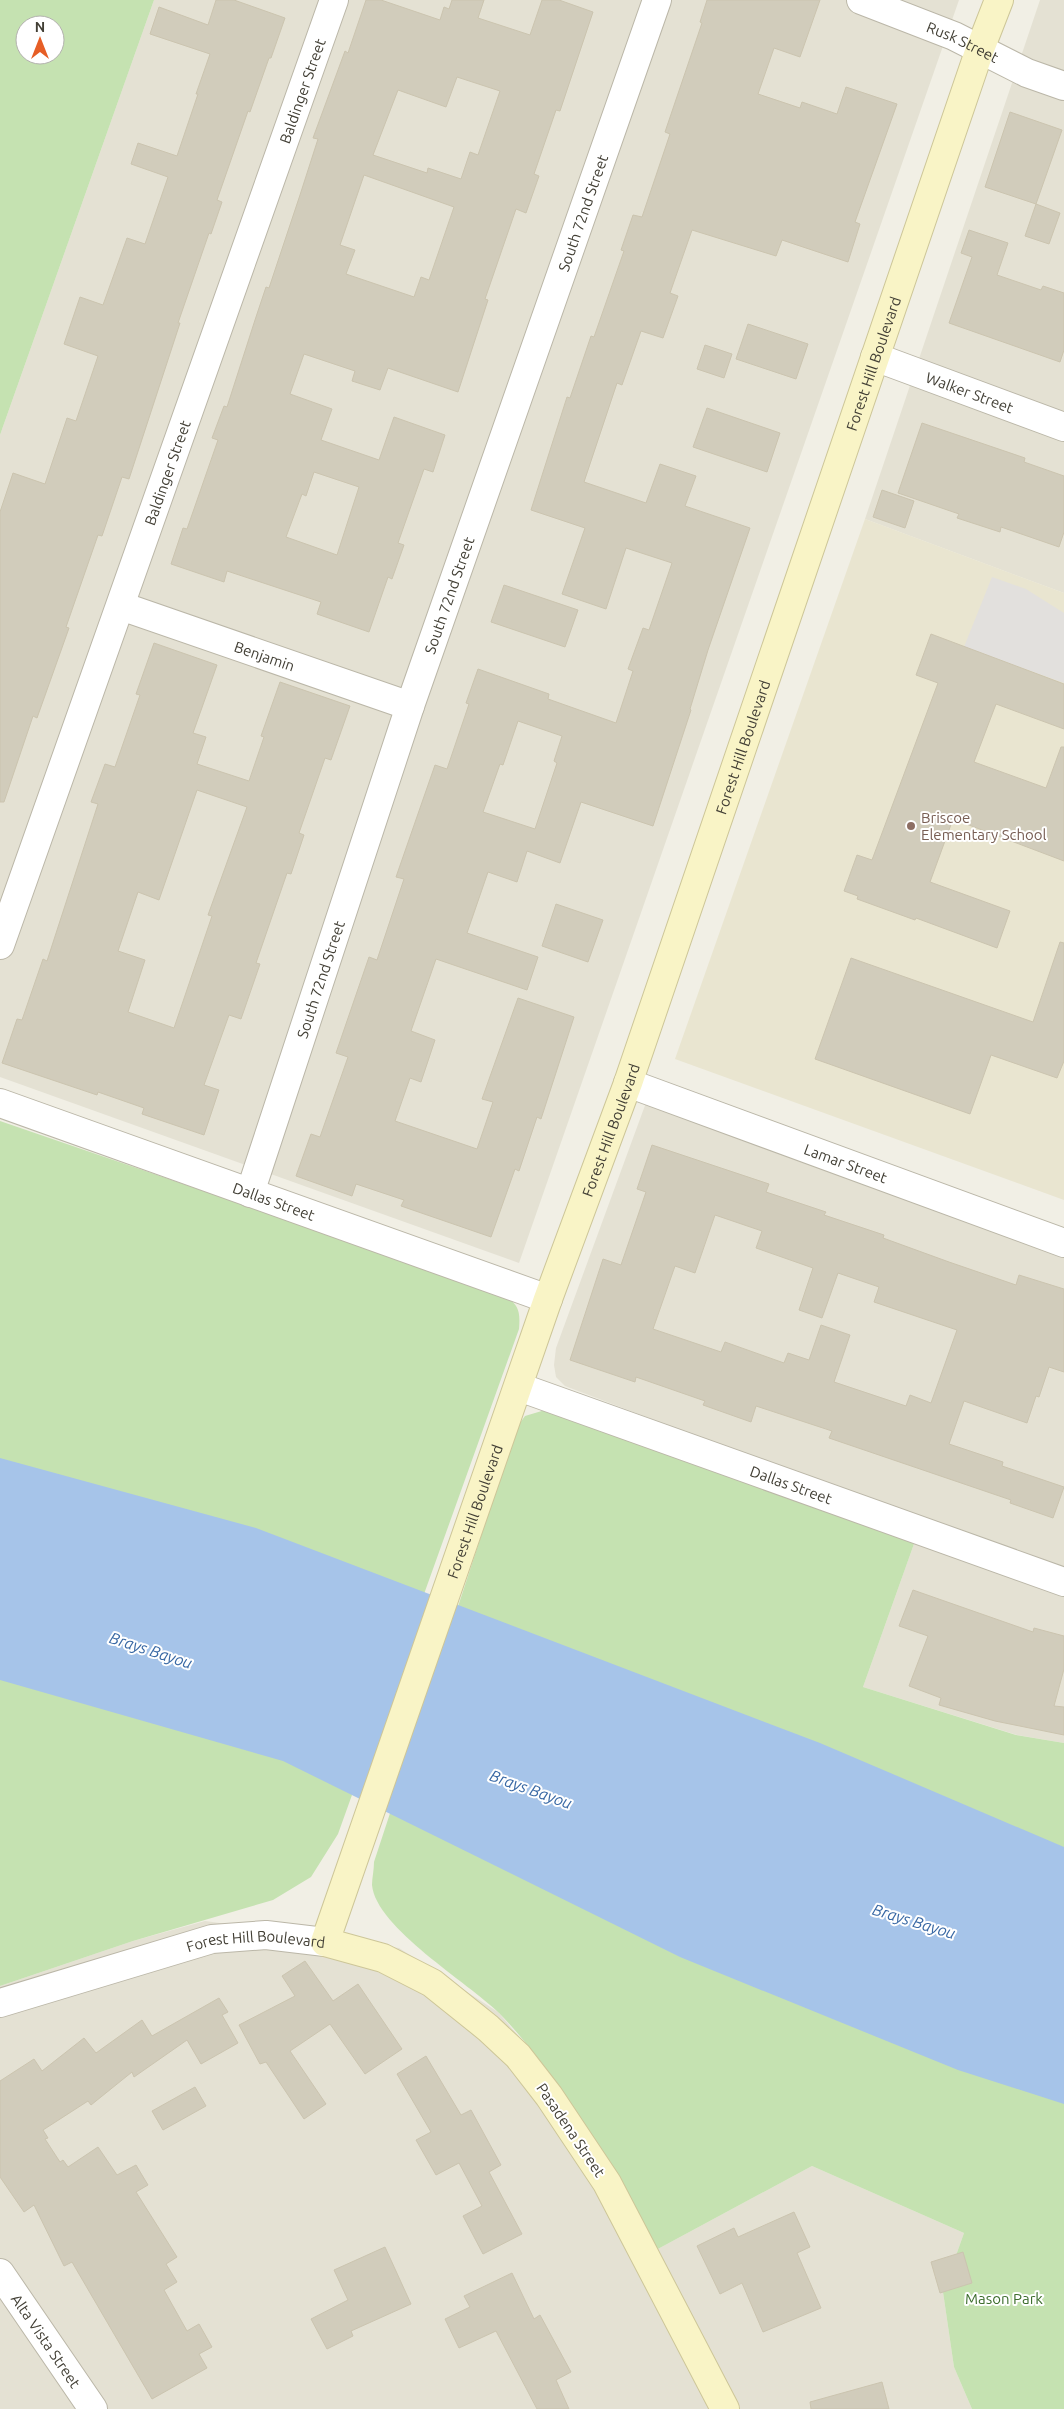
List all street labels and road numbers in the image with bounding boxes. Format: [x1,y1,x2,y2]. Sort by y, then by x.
street label: Rusk Street [924,18,1002,66]
street label: Baldinger Street [276,36,328,146]
street label: South 72nd Street [554,152,611,274]
street label: Forest Hill Boulevard [842,294,904,433]
street label: Walker Street [924,368,1016,416]
street label: Baldinger Street [141,418,193,527]
street label: South 72nd Street [420,534,477,656]
street label: Benjamin [232,637,297,674]
street label: Forest Hill Boulevard [712,678,773,816]
street label: South 72nd Street [293,918,348,1040]
street label: Forest Hill Boulevard [578,1061,643,1199]
street label: Lamar Street [802,1140,890,1186]
street label: Dallas Street [231,1179,317,1223]
street label: Forest Hill Boulevard [443,1442,505,1580]
street label: Dallas Street [748,1462,834,1507]
street label: Forest Hill Boulevard [184,1926,326,1955]
street label: Pasadena Street [533,2080,609,2180]
street label: Alta Vista Street [8,2291,84,2391]

